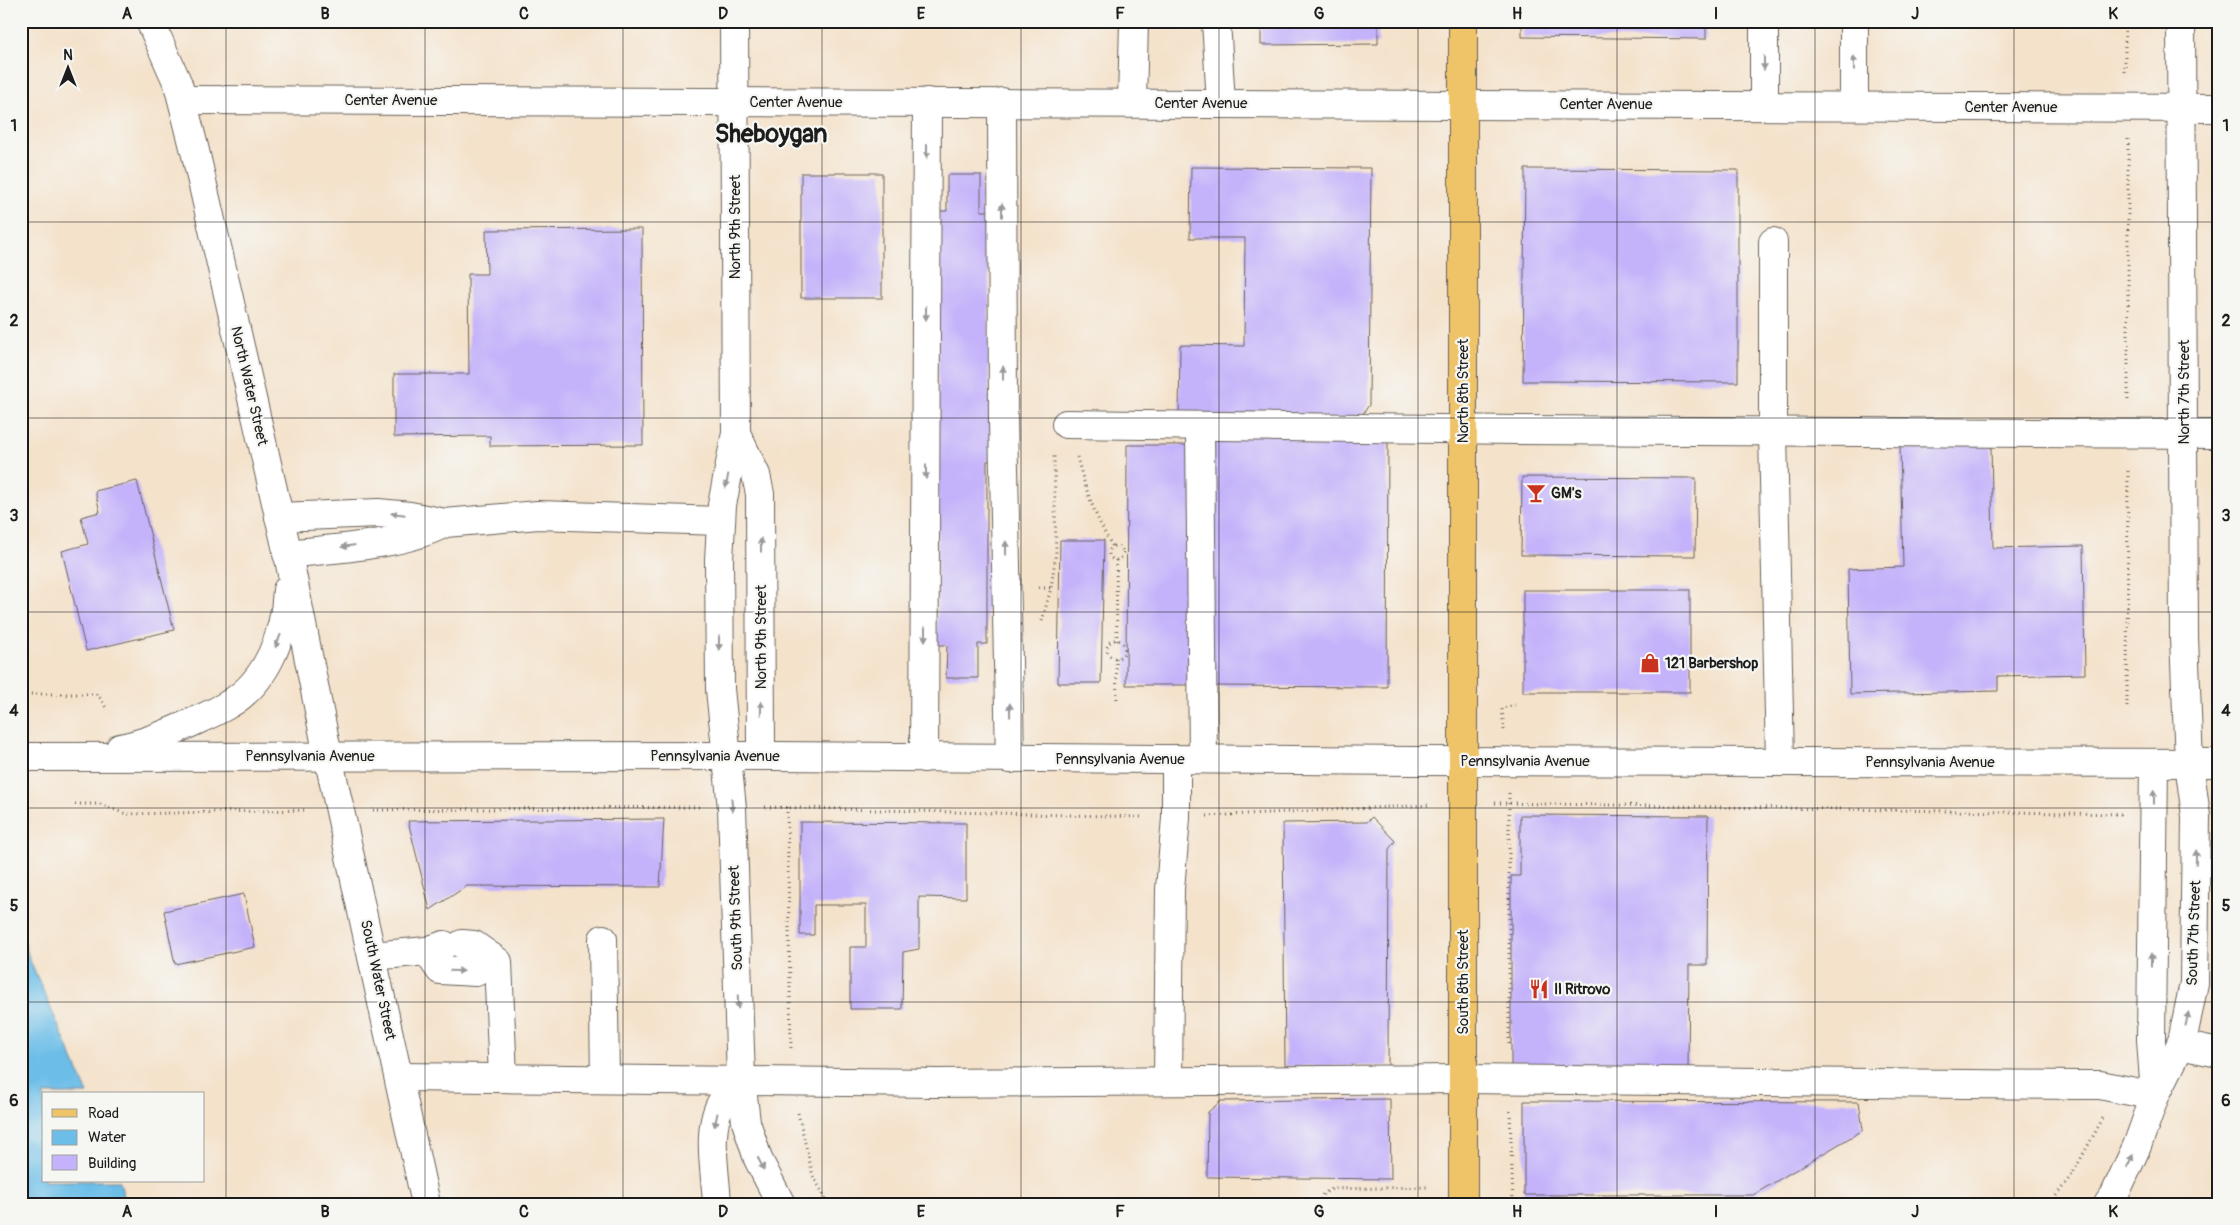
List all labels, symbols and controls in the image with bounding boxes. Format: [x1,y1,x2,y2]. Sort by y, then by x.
text: A [122,4,133,24]
text: B [320,4,330,24]
text: C [519,4,529,24]
text: D [718,4,728,24]
text: E [917,4,926,24]
text: F [1115,4,1125,24]
text: G [1314,4,1325,24]
text: H [1512,4,1522,24]
text: I [1714,4,1718,24]
text: J [1911,4,1919,24]
text: K [2108,4,2118,24]
north arrow [42,42,92,92]
text: N [63,47,73,64]
one-way arrow [1850,55,1858,71]
one-way arrow [1760,56,1768,72]
street label: Center Avenue [345,91,438,110]
street label: Center Avenue [750,93,843,112]
street label: Center Avenue [1155,94,1248,113]
street label: Center Avenue [1560,95,1653,114]
street label: Center Avenue [1965,98,2058,117]
text: 1 [11,116,17,136]
text: 1 [2223,116,2229,136]
district label: Sheboygan [715,119,827,150]
one-way arrow [923,143,931,159]
street label: North 9th Street [726,174,745,279]
one-way arrow [998,202,1006,218]
one-way arrow [922,306,930,322]
text: 2 [10,311,19,331]
text: 2 [2222,311,2231,331]
street label: North Water Street [226,324,272,448]
street label: North 8th Street [1454,338,1473,443]
street label: North 7th Street [2175,339,2194,444]
one-way arrow [999,364,1007,380]
one-way arrow [922,464,930,480]
one-way arrow [723,474,731,489]
bar icon: GM's [1525,482,1547,504]
place label: GM's [1551,484,1582,503]
text: 3 [10,506,19,526]
text: 3 [2222,506,2231,526]
one-way arrow [389,510,405,518]
one-way arrow [757,537,765,553]
one-way arrow [1002,539,1010,555]
one-way arrow [339,542,355,550]
street label: North 9th Street [752,584,771,689]
one-way arrow [921,627,929,643]
one-way arrow [274,634,281,649]
one-way arrow [715,635,723,651]
shop icon: 121 Barbershop [1639,652,1661,674]
place label: 121 Barbershop [1665,654,1758,673]
one-way arrow [757,699,765,715]
text: 4 [9,701,19,721]
text: 4 [2221,701,2231,721]
one-way arrow [1005,702,1013,718]
street label: Pennsylvania Avenue [245,747,375,766]
street label: Pennsylvania Avenue [650,747,780,766]
street label: Pennsylvania Avenue [1055,750,1185,769]
street label: Pennsylvania Avenue [1460,752,1590,771]
street label: Pennsylvania Avenue [1865,753,1995,772]
one-way arrow [2150,789,2158,805]
one-way arrow [728,797,736,813]
one-way arrow [2192,849,2200,865]
street label: South 9th Street [725,864,747,971]
street label: South 7th Street [2183,879,2205,986]
text: 5 [10,896,19,916]
text: 5 [2222,896,2231,916]
street label: South Water Street [356,918,400,1043]
street label: South 8th Street [1454,928,1473,1035]
one-way arrow [2147,952,2155,968]
one-way arrow [449,967,465,975]
restaurant icon: Il Ritrovo [1528,978,1550,1000]
place label: Il Ritrovo [1554,980,1610,999]
one-way arrow [735,994,743,1010]
one-way arrow [2183,1011,2191,1027]
text: 6 [9,1091,19,1111]
text: 6 [2221,1091,2231,1111]
legend [42,1092,205,1182]
text: Road [88,1104,119,1123]
one-way arrow [712,1112,720,1128]
text: Water [88,1128,127,1147]
text: Building [88,1154,136,1173]
one-way arrow [2127,1154,2135,1168]
one-way arrow [757,1157,765,1171]
text: A [122,1202,133,1222]
text: B [320,1202,330,1222]
text: C [519,1202,529,1222]
text: D [718,1202,728,1222]
text: E [917,1202,926,1222]
text: F [1115,1202,1125,1222]
text: G [1314,1202,1325,1222]
text: H [1512,1202,1522,1222]
text: I [1714,1202,1718,1222]
text: J [1911,1202,1919,1222]
text: K [2108,1202,2118,1222]

